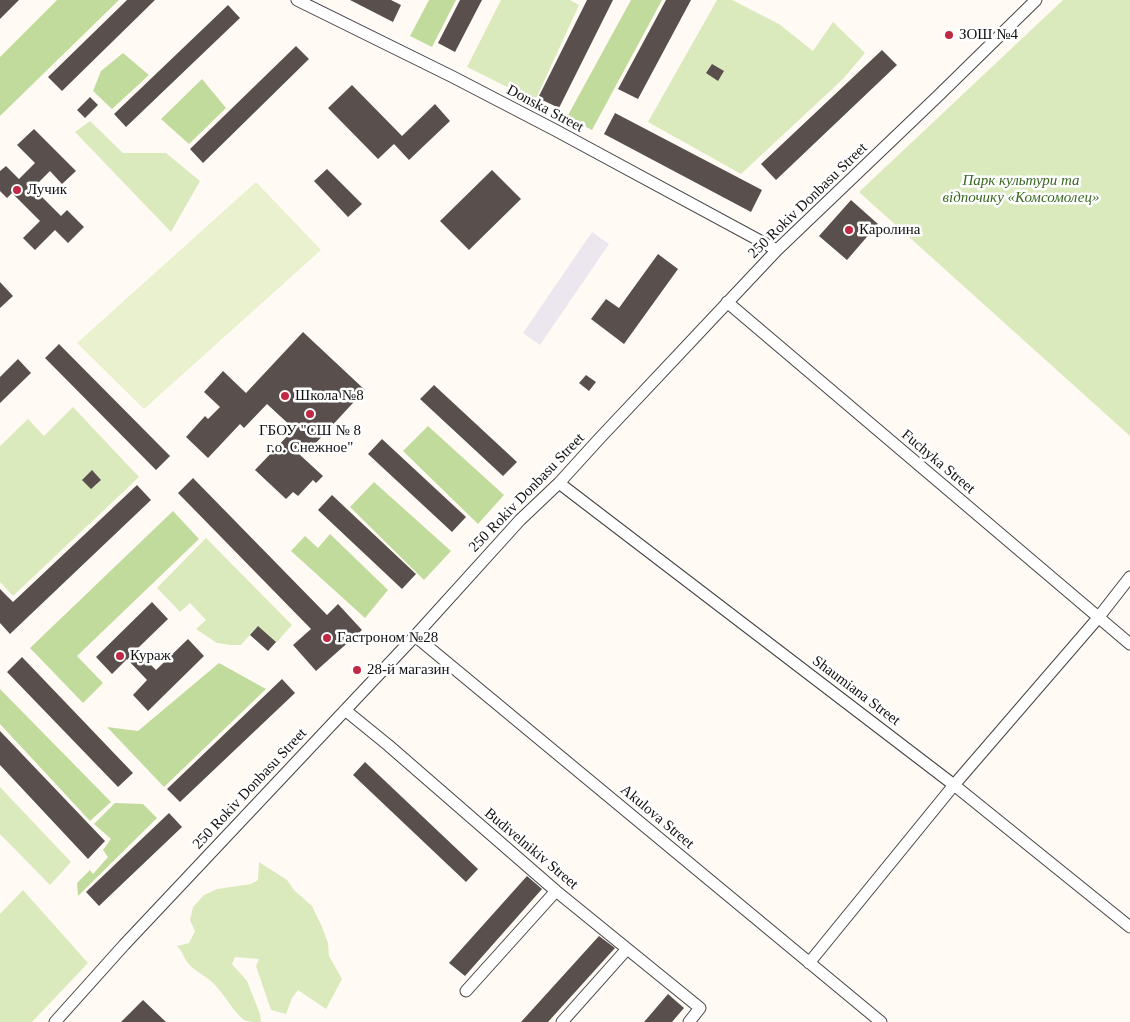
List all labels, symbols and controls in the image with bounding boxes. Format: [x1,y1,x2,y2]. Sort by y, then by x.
place label: ЗОШ №4 [959,26,1018,44]
marker: ЗОШ №4 [943,29,955,41]
street label: Donska Street [503,81,587,137]
street label: 250 Rokiv Donbasu Street [745,139,871,263]
park label: Парк культури та відпочику «Комсомолец» [943,172,1099,207]
place label: Лучик [27,181,67,199]
marker: Лучик [11,184,23,196]
place label: Каролина [859,221,920,239]
marker: Каролина [843,224,855,236]
place label: Школа №8 [295,387,364,405]
marker: Школа №8 [279,390,291,402]
marker: ГБОУ "СШ № 8 г.о. Снежное" [304,408,316,420]
place label: ГБОУ "СШ № 8 г.о. Снежное" [259,422,361,457]
street label: Fuchyka Street [898,426,978,498]
street label: 250 Rokiv Donbasu Street [465,430,589,556]
place label: Гастроном №28 [337,629,438,647]
marker: Гастроном №28 [321,632,333,644]
place label: Кураж [130,647,171,665]
marker: Кураж [114,650,126,662]
street label: Shaumiana Street [809,652,903,730]
place label: 28-й магазин [367,661,450,679]
marker: 28-й магазин [351,664,363,676]
street label: 250 Rokiv Donbasu Street [189,725,311,853]
street label: Akulova Street [617,781,697,853]
street label: Budivelnikiv Street [480,804,582,894]

